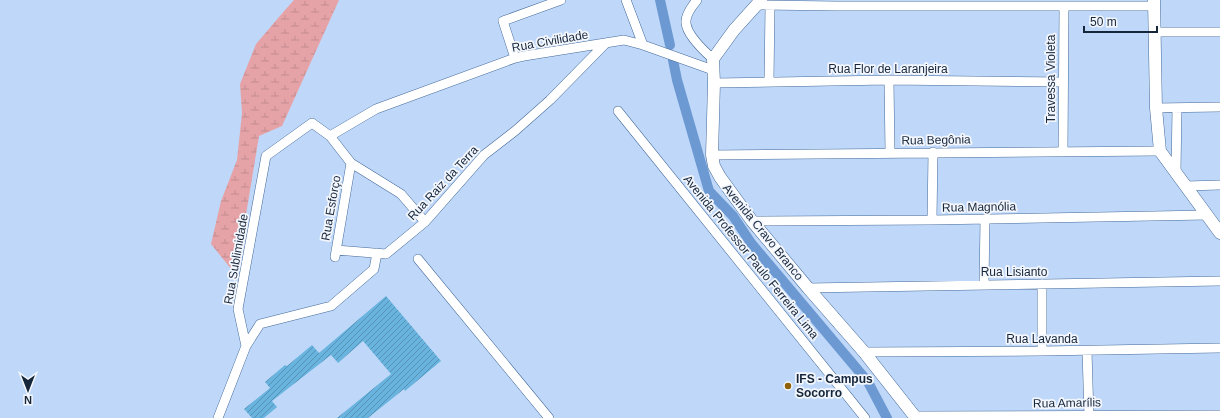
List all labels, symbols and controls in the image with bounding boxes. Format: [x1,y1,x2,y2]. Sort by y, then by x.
scale bar [1084,8,1157,34]
text: 50 m [1090,15,1117,29]
street label: Rua Civilidade [511,27,590,55]
street label: Travessa Violeta [1044,34,1058,123]
street label: Rua Flor de Laranjeira [828,62,948,76]
street label: Rua Begônia [901,132,971,148]
street label: Rua Raiz da Terra [405,143,481,223]
street label: Avenida Professor Paulo Ferreira Lima [681,172,822,342]
street label: Rua Esforço [318,174,344,242]
street label: Avenida Cravo Branco [720,181,806,283]
street label: Rua Magnólia [942,199,1016,215]
street label: Rua Sublimidade [221,212,251,305]
street label: Rua Lisianto [981,265,1048,279]
street label: Rua Lavanda [1006,332,1078,346]
north arrow [8,370,48,410]
place label: IFS - Campus Socorro [796,372,873,400]
marker: IFS - Campus Socorro [783,381,793,391]
text: N [24,394,32,406]
street label: Rua Amarílis [1033,395,1101,411]

